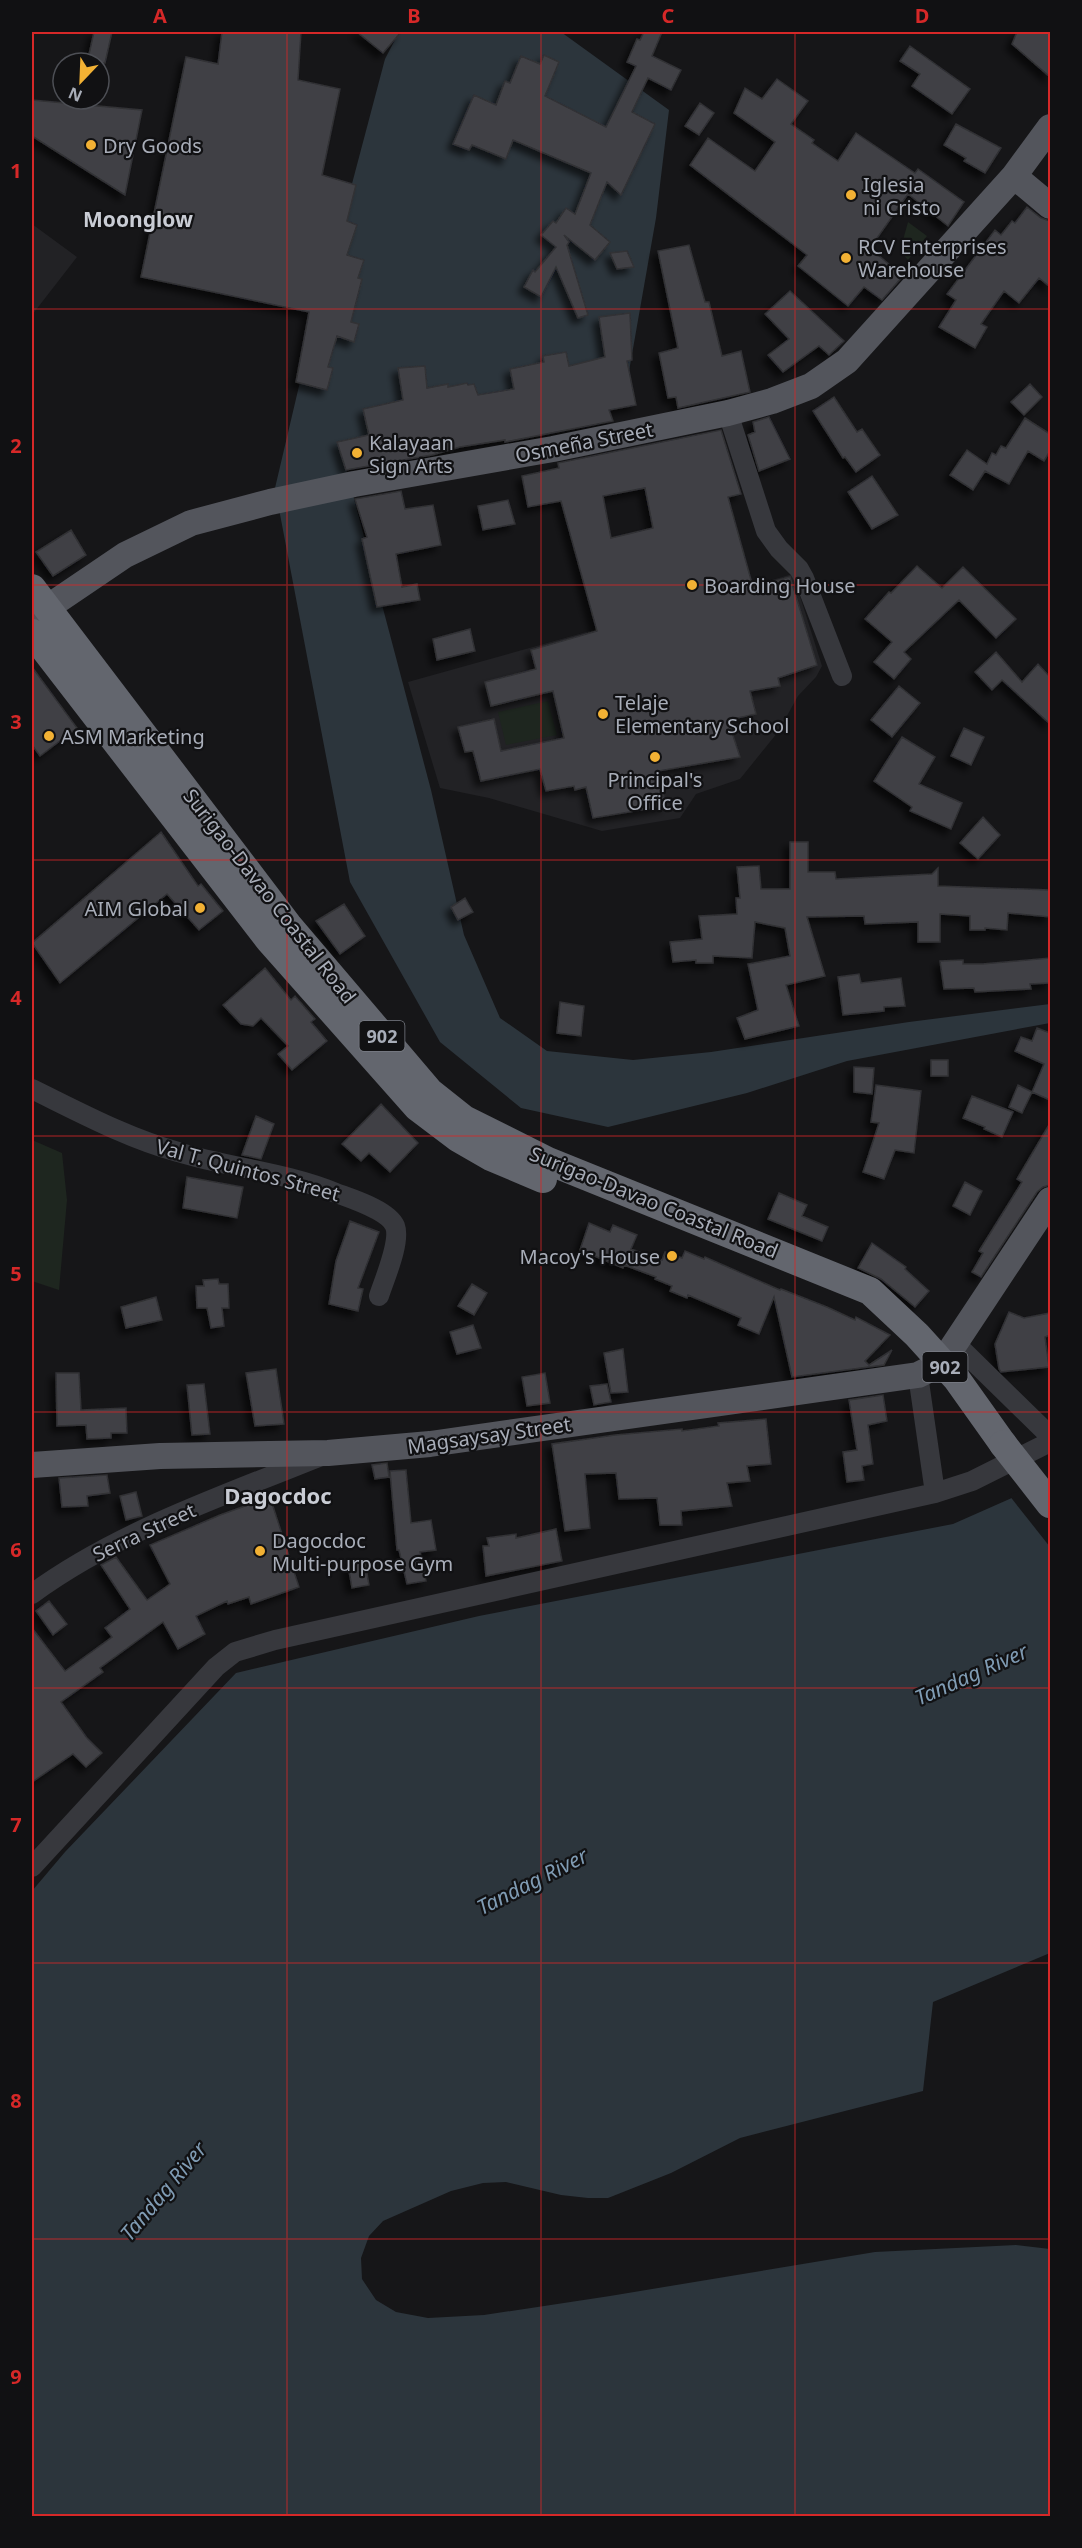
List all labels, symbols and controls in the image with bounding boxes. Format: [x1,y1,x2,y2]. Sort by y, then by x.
text: A [153,2,167,29]
text: B [407,2,421,29]
text: C [662,2,675,29]
text: D [915,2,929,29]
north arrow [51,51,111,111]
text: N [65,82,85,107]
place label: Dry Goods [103,132,202,159]
marker: Dry Goods [84,138,98,152]
text: 1 [10,157,22,184]
place label: Iglesia ni Cristo [863,171,941,221]
marker: Iglesia ni Cristo [844,188,858,202]
district label: Moonglow [83,205,193,233]
place label: RCV Enterprises Warehouse [858,233,1007,283]
marker: RCV Enterprises Warehouse [839,251,853,265]
street label: Osmeña Street [513,415,655,469]
place label: Kalayaan Sign Arts [369,429,454,479]
text: 2 [10,432,22,459]
marker: Kalayaan Sign Arts [350,446,364,460]
place label: Boarding House [704,572,856,599]
marker: Boarding House [685,578,699,592]
place label: Telaje Elementary School [615,689,789,739]
marker: Telaje Elementary School [596,707,610,721]
text: 3 [10,708,22,735]
place label: ASM Marketing [61,723,205,750]
marker: ASM Marketing [42,729,56,743]
marker: Principal's Office [648,750,662,764]
place label: Principal's Office [608,766,702,816]
street label: Surigao-Davao Coastal Road [178,783,362,1009]
place label: AIM Global [85,895,188,922]
marker: AIM Global [193,901,207,915]
text: 4 [10,984,22,1011]
road number: 902 [360,1021,404,1051]
street label: Val T. Quintos Street [153,1132,343,1208]
street label: Surigao-Davao Coastal Road [526,1140,782,1264]
place label: Macoy's House [520,1243,660,1270]
marker: Macoy's House [665,1249,679,1263]
text: 5 [10,1260,22,1287]
road number: 902 [922,1352,968,1382]
street label: Magsaysay Street [406,1410,572,1460]
district label: Dagocdoc [224,1480,332,1510]
street label: Serra Street [88,1496,200,1568]
place label: Dagocdoc Multi-purpose Gym [272,1527,453,1577]
text: 6 [10,1536,22,1563]
marker: Dagocdoc Multi-purpose Gym [253,1544,267,1558]
water label: Tandag River [910,1636,1033,1711]
text: 7 [10,1811,22,1838]
water label: Tandag River [472,1840,594,1921]
text: 8 [10,2087,22,2114]
water label: Tandag River [113,2135,214,2246]
text: 9 [10,2363,22,2390]

